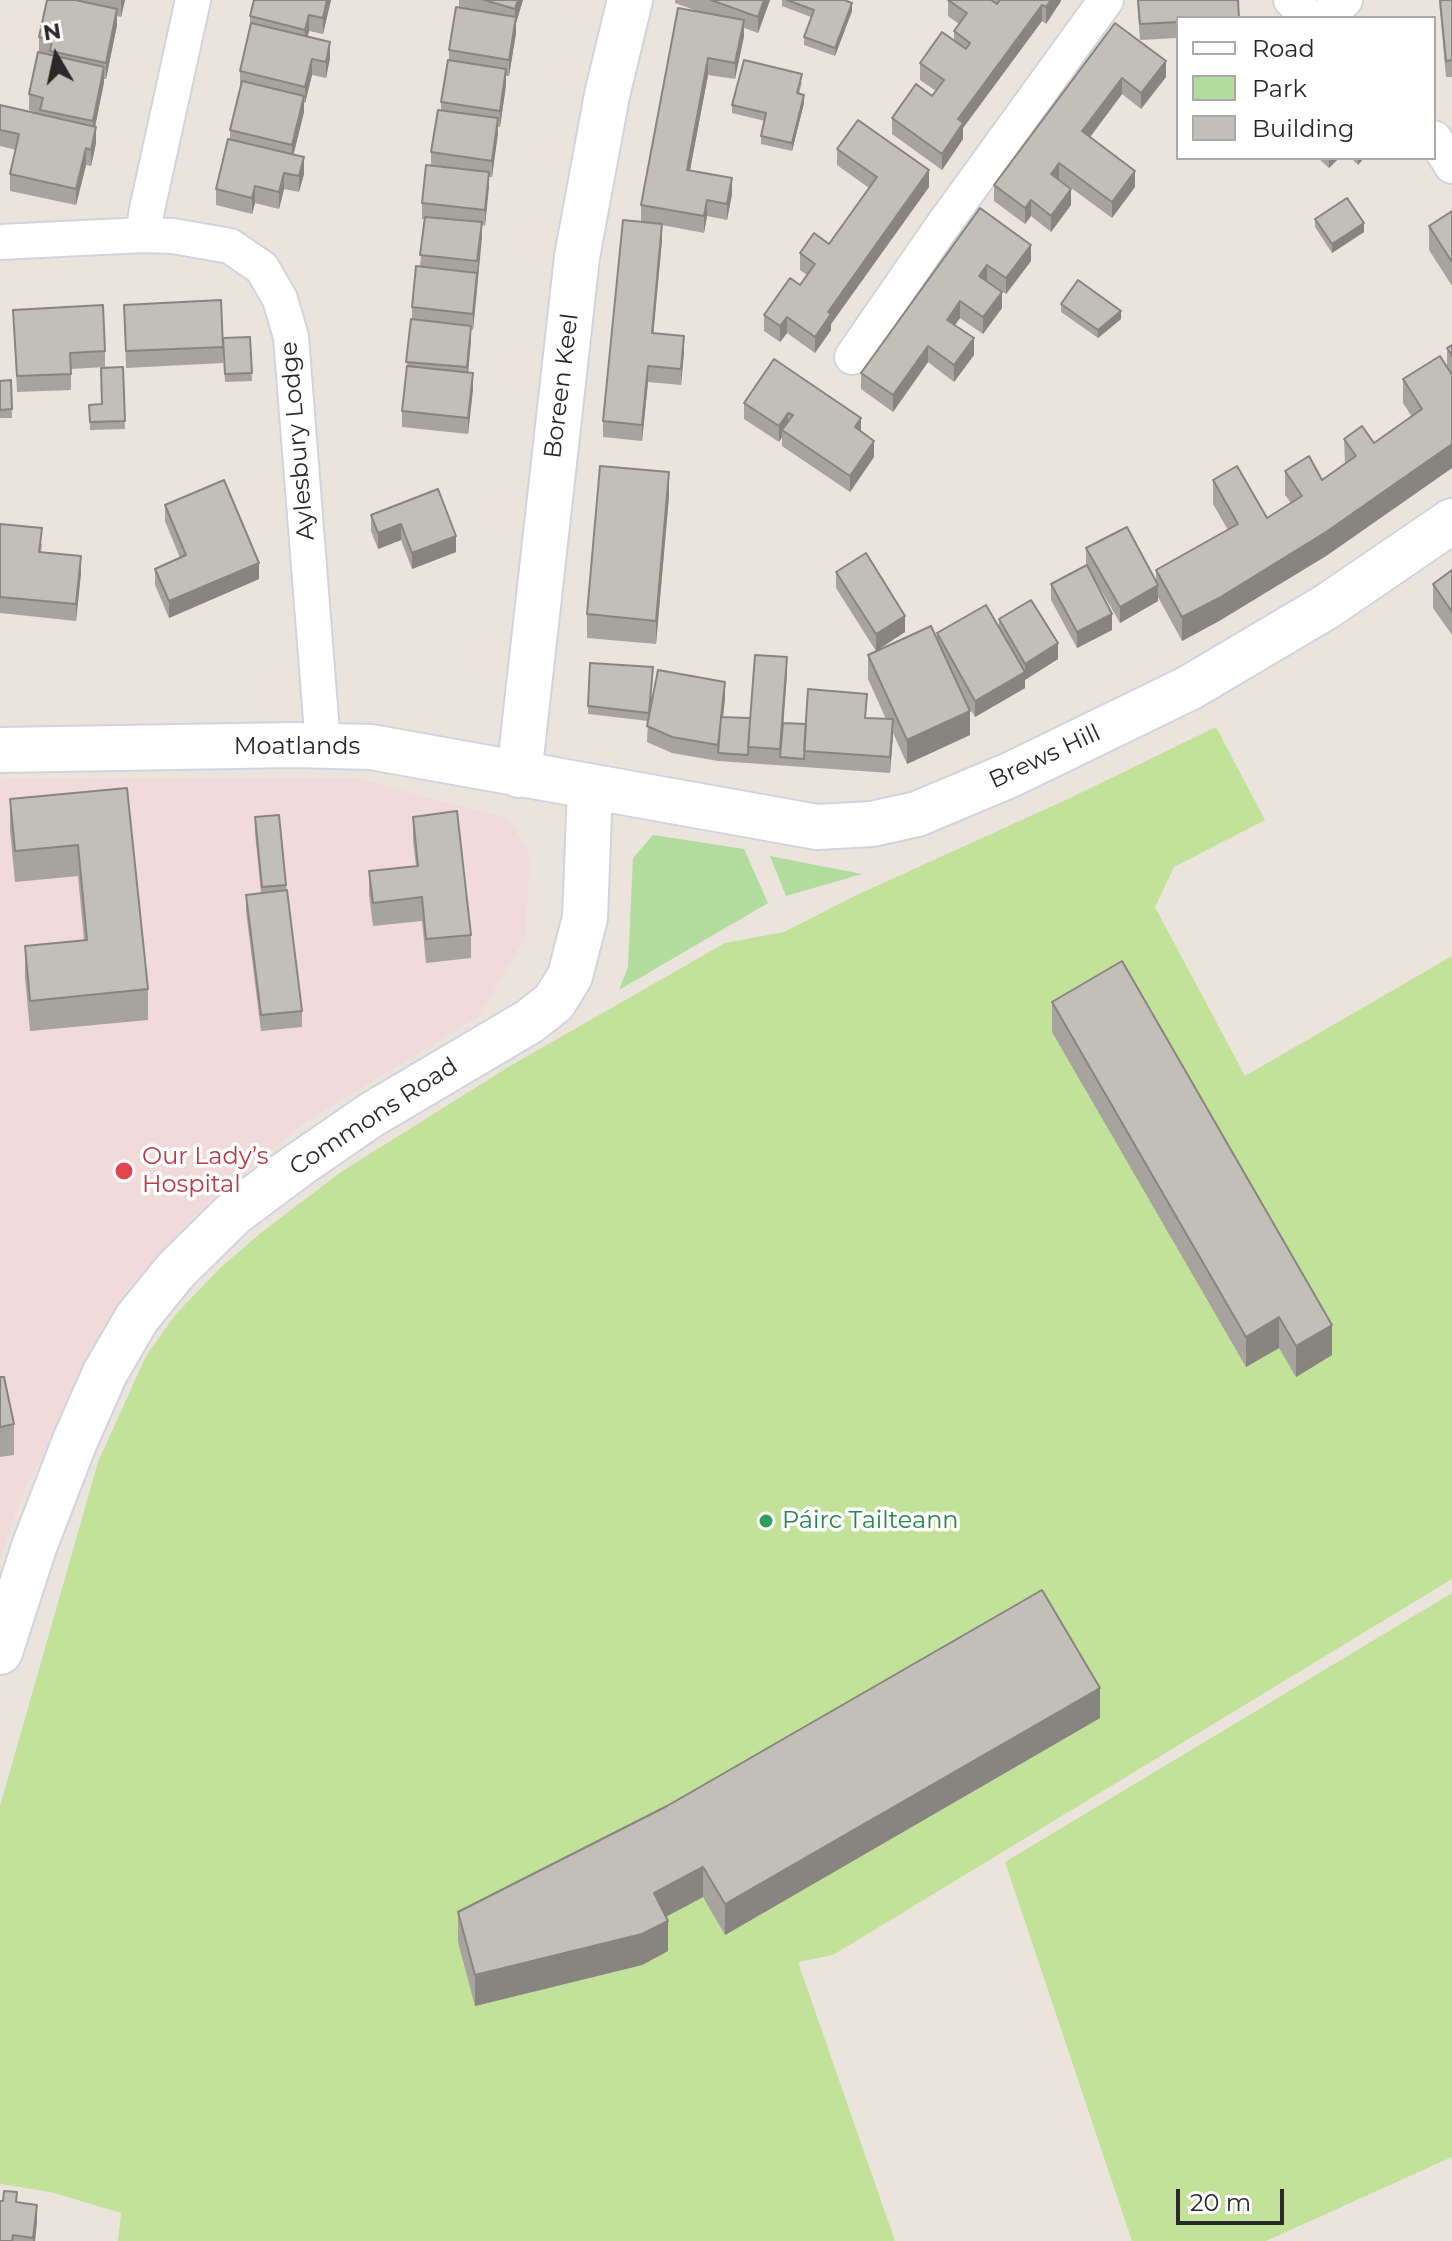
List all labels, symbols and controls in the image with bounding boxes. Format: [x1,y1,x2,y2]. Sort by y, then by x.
north arrow [16,16,96,96]
legend [1176,16,1436,160]
text: N [41,17,63,47]
text: Road [1252,34,1315,63]
text: Park [1252,74,1307,103]
text: Building [1252,114,1355,143]
street label: Boreen Keel [539,312,585,460]
street label: Aylesbury Lodge [275,340,321,542]
street label: Brews Hill [985,719,1105,795]
street label: Moatlands [234,733,360,761]
street label: Commons Road [285,1052,463,1182]
place label: Our Lady’s Hospital [142,1143,268,1199]
marker: Our Lady’s Hospital [113,1160,135,1182]
place label: Páirc Tailteann [782,1507,959,1535]
marker: Páirc Tailteann [757,1512,775,1530]
scale bar [1180,2173,1288,2223]
text: 20 m [1190,2188,1251,2217]

